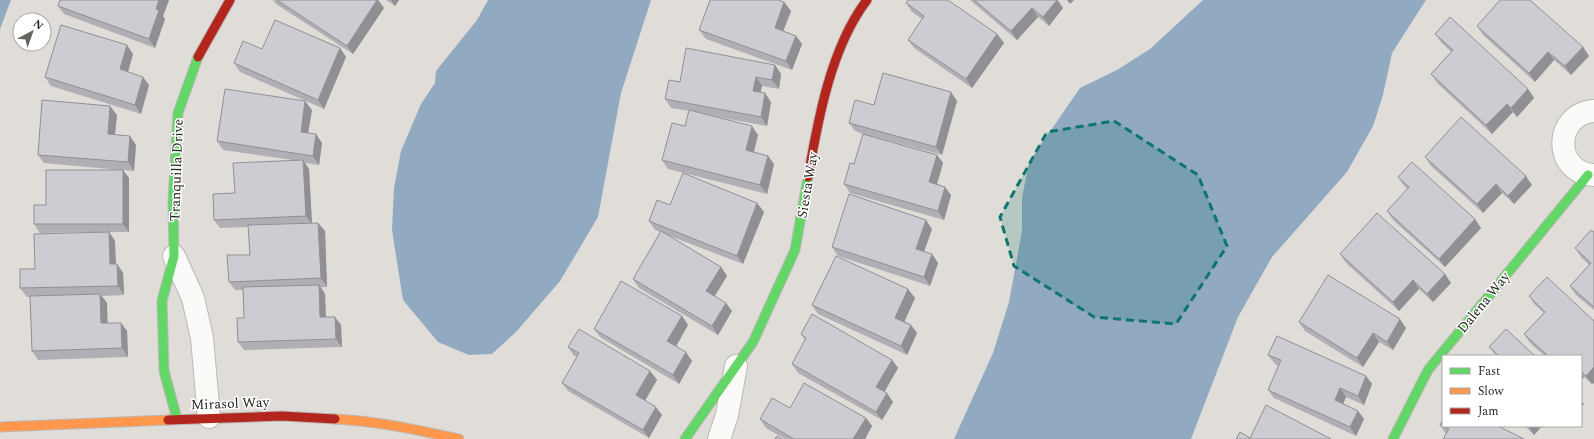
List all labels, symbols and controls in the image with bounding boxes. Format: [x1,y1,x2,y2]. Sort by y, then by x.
north arrow [12,12,52,52]
text: N [29,15,47,34]
street label: Tranquilla Drive [164,118,189,222]
street label: Siesta Way [791,149,824,220]
street label: Dalena Way [1452,266,1516,338]
legend [1442,355,1582,427]
text: Fast [1478,362,1500,381]
text: Slow [1478,382,1504,401]
street label: Mirasol Way [190,392,271,415]
text: Jam [1478,402,1499,421]

